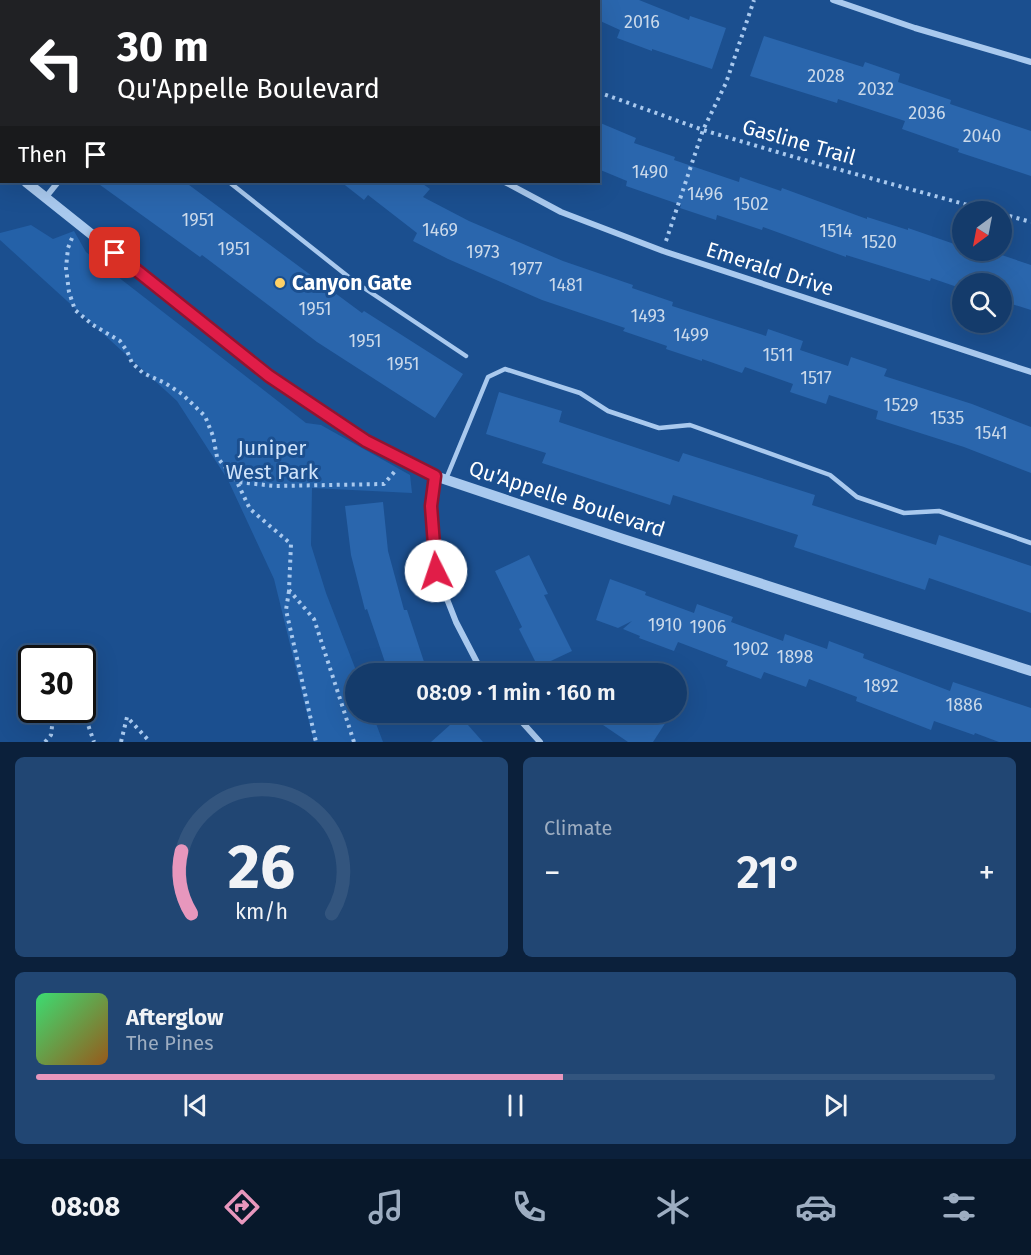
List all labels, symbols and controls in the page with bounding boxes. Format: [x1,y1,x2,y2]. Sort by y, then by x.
house number: 2016 [624,11,660,33]
text: 30 m [117,22,209,72]
icon: left [18,24,96,102]
house number: 2028 [807,65,845,87]
text: Qu'Appelle Boulevard [117,73,380,105]
house number: 2032 [858,78,894,100]
house number: 2036 [908,102,946,124]
street label: Gasline Trail [739,113,859,171]
house number: 2040 [963,125,1001,147]
icon: arrive [79,138,112,171]
text: Then [18,141,67,168]
house number: 1490 [632,161,668,183]
house number: 1496 [687,183,723,205]
house number: 1502 [733,193,769,215]
north arrow [952,201,1012,261]
map controls [952,201,1012,333]
house number: 1951 [181,209,215,231]
house number: 1469 [422,219,458,241]
house number: 1514 [819,220,853,242]
pin [89,227,140,278]
house number: 1520 [861,231,897,253]
icon: arrive [98,236,131,269]
street label: Emerald Drive [703,236,837,302]
house number: 1951 [217,238,251,260]
house number: 1973 [466,241,500,263]
house number: 1977 [510,258,542,280]
place label: Canyon Gate [292,270,412,296]
button: search [952,273,1012,333]
house number: 1481 [549,274,583,296]
marker: Canyon Gate [273,276,287,290]
house number: 1951 [298,298,332,320]
house number: 1493 [630,305,666,327]
house number: 1499 [673,324,709,346]
house number: 1951 [348,330,382,352]
house number: 1511 [762,344,794,366]
house number: 1951 [386,353,420,375]
house number: 1517 [800,367,832,389]
house number: 1529 [884,394,918,416]
house number: 1535 [930,407,964,429]
house number: 1541 [974,422,1008,444]
park label: Juniper West Park [226,435,319,485]
street label: Qu'Appelle Boulevard [466,455,668,543]
position arrow [404,539,468,603]
house number: 1910 [648,614,682,636]
house number: 1906 [690,616,726,638]
house number: 1902 [733,638,769,660]
speed limit sign: 30 [18,645,96,723]
house number: 1898 [777,646,813,668]
house number: 1892 [863,675,899,697]
text: 08:09 · 1 min · 160 m [416,679,616,706]
house number: 1886 [945,694,983,716]
text: Climate [544,816,612,840]
text: 26 [228,830,295,905]
text: 21° [737,846,803,900]
text: − [544,853,561,893]
text: + [979,853,995,893]
text: km/h [235,899,288,925]
text: Afterglow [126,1004,223,1031]
text: The Pines [126,1031,213,1055]
icon: previous [179,1089,212,1122]
icon: pause [499,1089,532,1122]
icon: next [819,1089,852,1122]
icon: directions [221,1186,263,1228]
icon: music [365,1186,407,1228]
icon: phone [508,1186,550,1228]
icon: climate [652,1186,694,1228]
icon: car [795,1186,837,1228]
icon: filters [938,1186,980,1228]
text: 08:08 [51,1191,120,1223]

